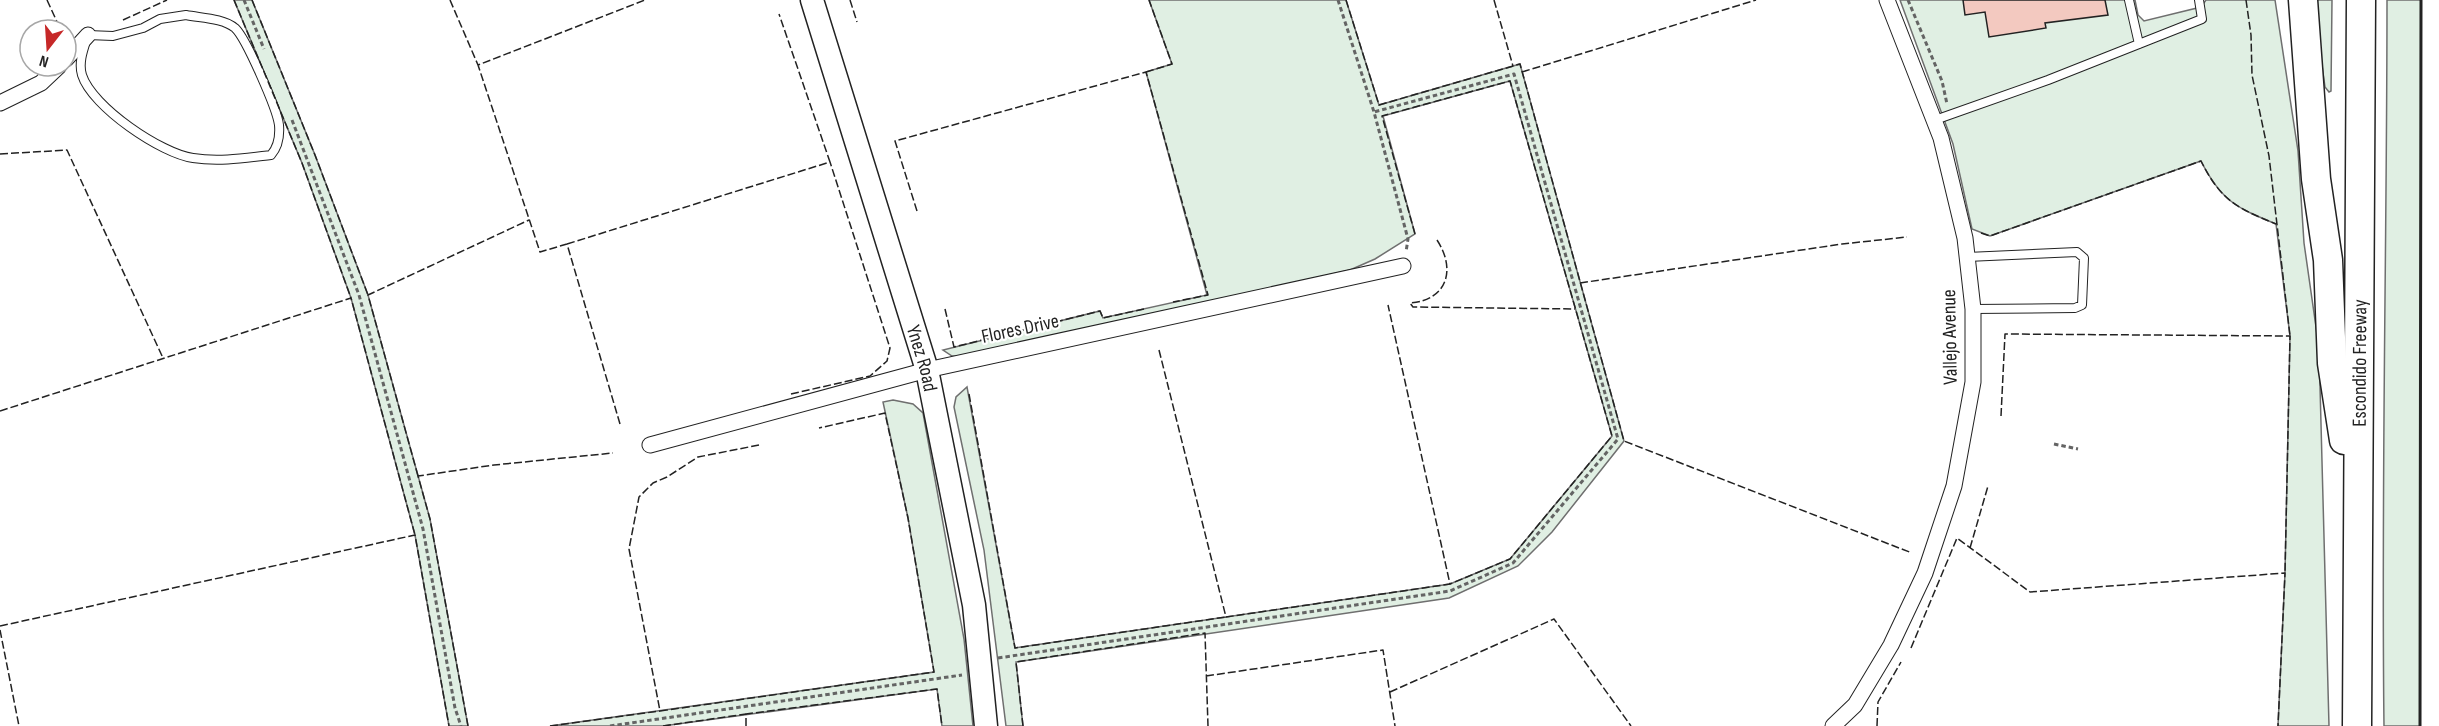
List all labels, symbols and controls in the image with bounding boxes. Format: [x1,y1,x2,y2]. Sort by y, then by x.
north arrow [18,18,78,78]
text: N [37,51,51,71]
street label: Vallejo Avenue [1937,289,1963,385]
street label: Escondido Freeway [2348,299,2372,427]
street label: Flores Drive [979,309,1061,349]
street label: Ynez Road [901,322,942,394]

